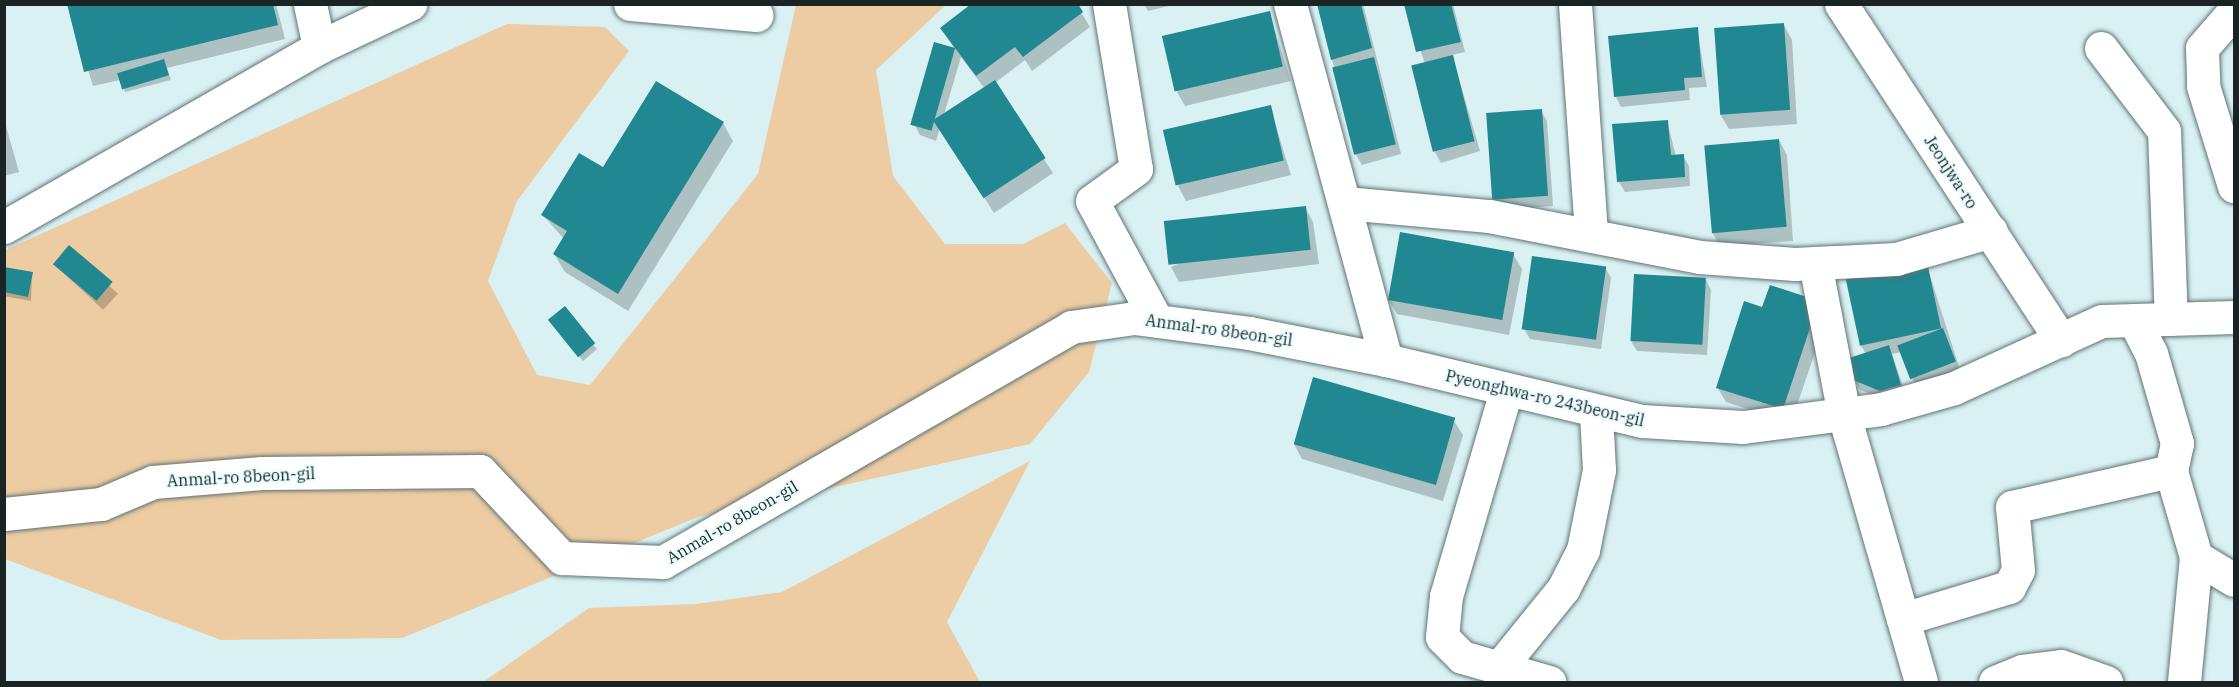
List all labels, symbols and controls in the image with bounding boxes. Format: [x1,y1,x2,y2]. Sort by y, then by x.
street label: Jeonjwa-ro [1920,132,1982,212]
street label: Anmal-ro 8beon-gil [1144,310,1294,350]
street label: Pyeonghwa-ro 243beon-gil [1444,366,1646,430]
street label: Anmal-ro 8beon-gil [166,464,316,490]
street label: Anmal-ro 8beon-gil [663,477,801,567]

